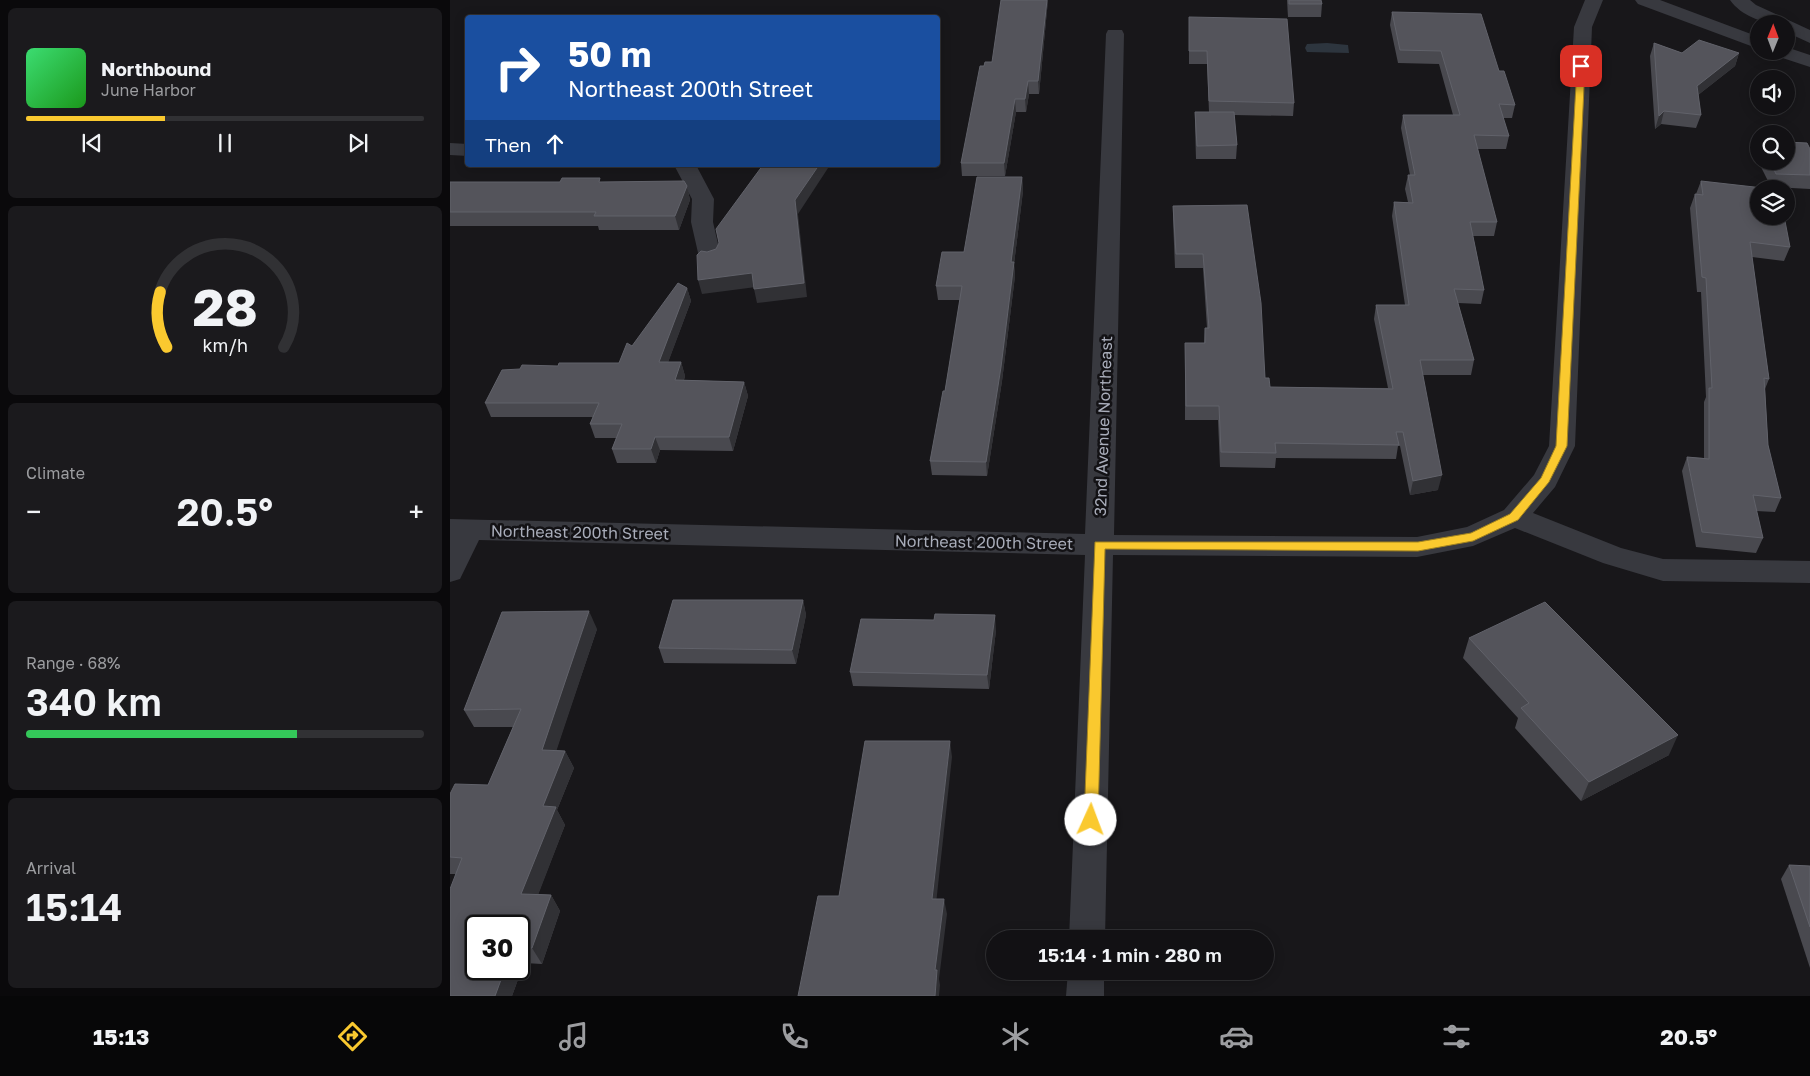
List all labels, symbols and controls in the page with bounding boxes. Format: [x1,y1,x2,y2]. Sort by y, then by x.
north arrow [1750,15,1795,60]
map controls [1750,15,1795,225]
text: 50 m [568,33,651,75]
icon: right [485,35,550,100]
pin [1560,45,1602,87]
icon: arrive [1567,52,1595,80]
text: Northbound [101,57,211,80]
button: sound [1750,70,1795,115]
text: Northeast 200th Street [568,75,813,102]
text: June Harbor [101,80,196,100]
button: search [1750,125,1795,170]
icon: previous [78,129,106,157]
icon: pause [211,129,239,157]
icon: next [344,129,372,157]
icon: ahead [541,130,569,158]
text: Then [485,133,531,156]
button: layers [1750,180,1795,225]
text: 28 [192,275,258,337]
text: km/h [202,334,248,356]
street label: 32nd Avenue Northeast [1090,335,1116,517]
text: Climate [26,463,85,483]
text: 20.5° [177,489,273,534]
text: − [26,495,41,528]
text: + [409,495,424,528]
street label: Northeast 200th Street [491,520,669,544]
street label: Northeast 200th Street [895,530,1073,554]
text: Range · 68% [26,653,120,673]
text: 340 km [26,679,162,724]
position arrow [1064,793,1116,845]
text: Arrival [26,858,76,878]
text: 15:14 [26,884,123,929]
speed limit sign: 30 [465,915,530,980]
text: 15:14 · 1 min · 280 m [1038,943,1222,966]
icon: directions [335,1019,370,1054]
icon: music [556,1019,591,1054]
icon: phone [777,1019,812,1054]
icon: climate [998,1019,1033,1054]
icon: car [1219,1019,1254,1054]
icon: filters [1439,1019,1474,1054]
text: 15:13 [93,1023,149,1050]
text: 20.5° [1660,1023,1717,1050]

